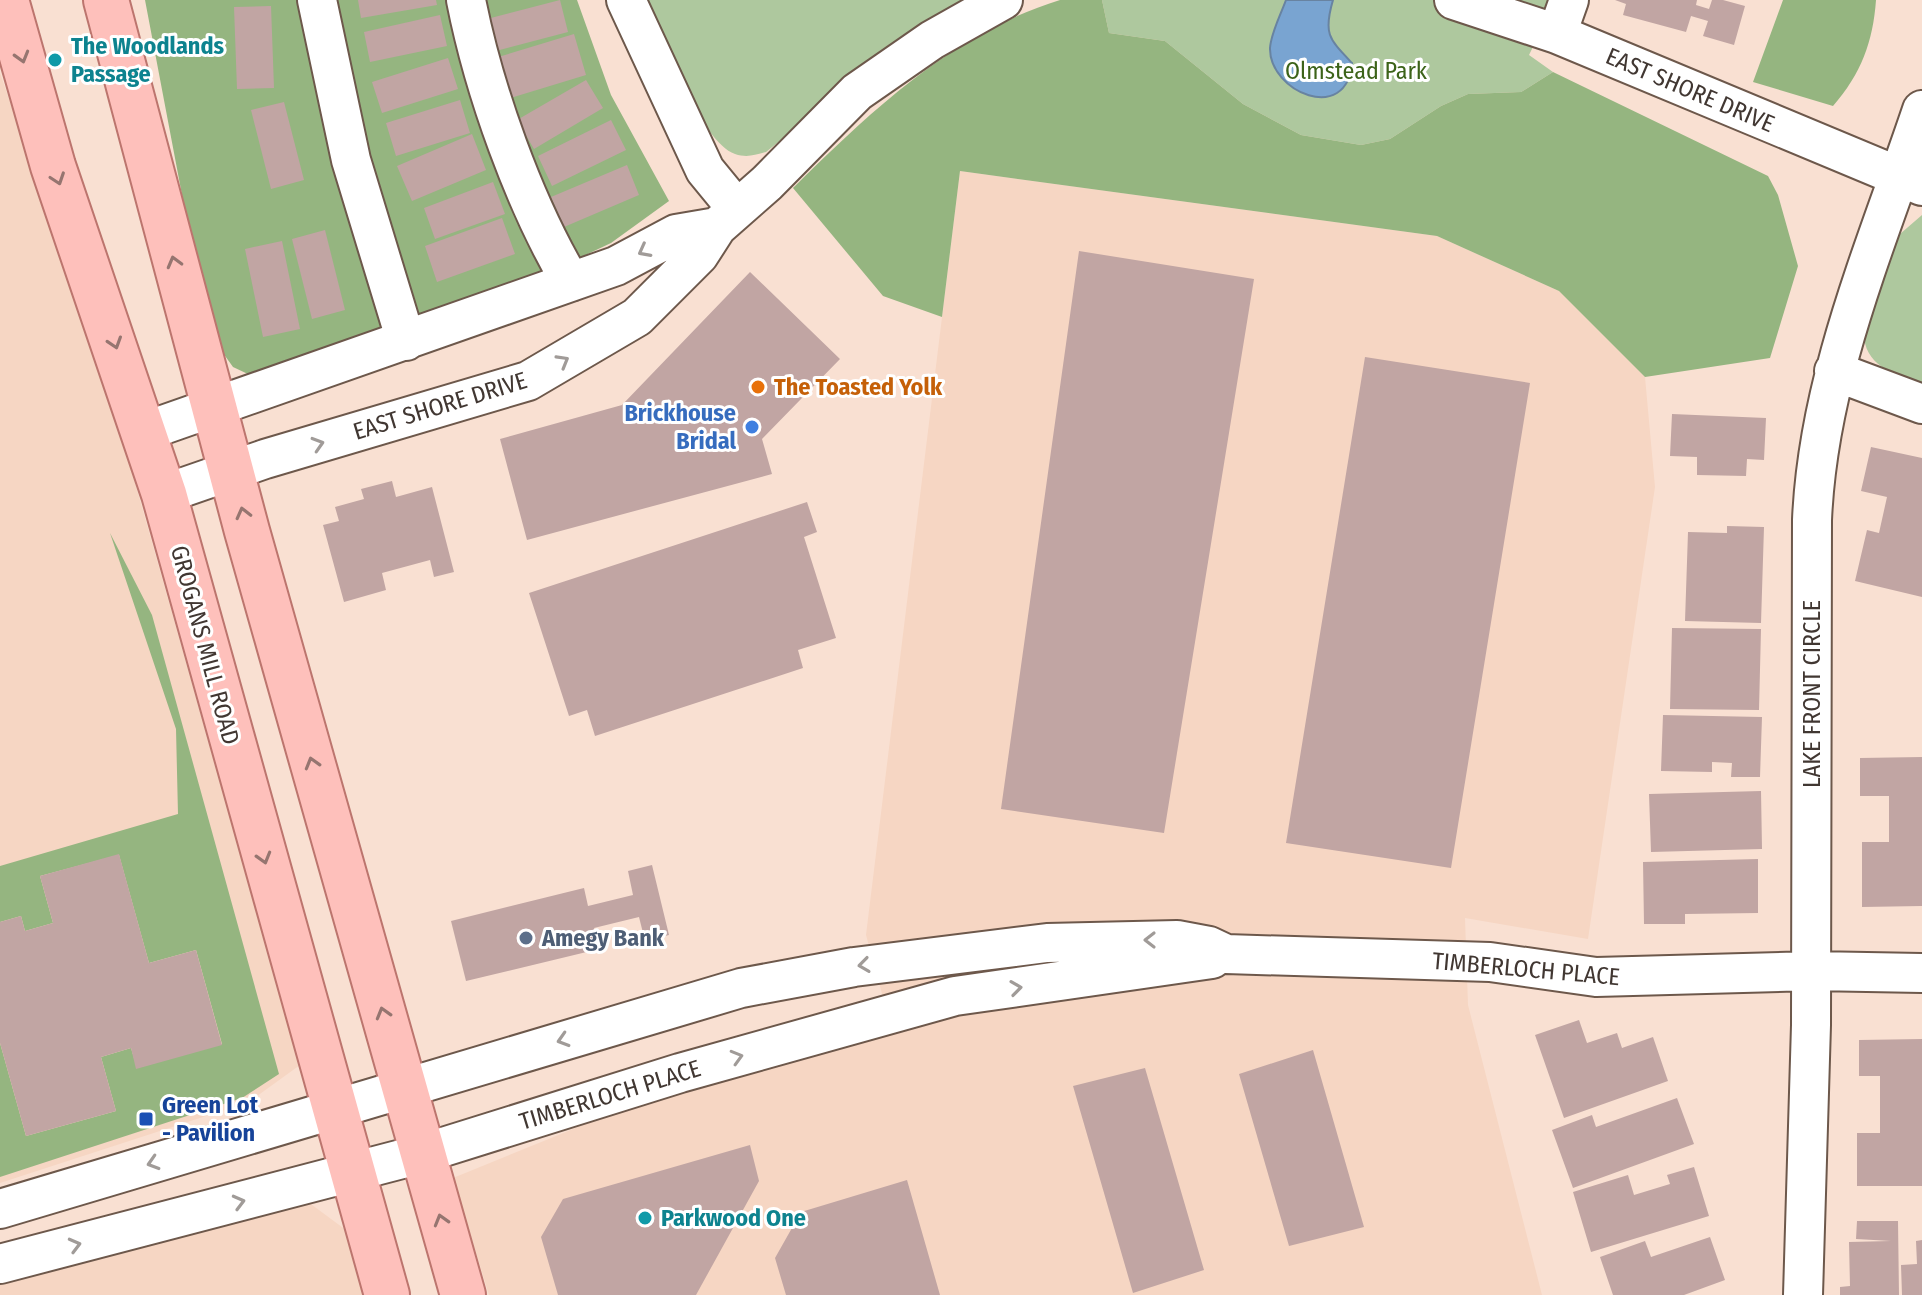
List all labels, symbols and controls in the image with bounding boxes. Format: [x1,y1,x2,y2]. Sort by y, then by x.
place label: The Woodlands Passage [71,32,225,88]
street label: EAST SHORE DRIVE [1602,42,1778,138]
one-way arrow [13,50,29,64]
marker: The Woodlands Passage [46,51,64,69]
park label: Olmstead Park [1285,57,1428,85]
one-way arrow [48,171,65,185]
one-way arrow [638,241,652,256]
one-way arrow [167,255,184,269]
one-way arrow [106,336,122,349]
one-way arrow [554,355,569,370]
street label: EAST SHORE DRIVE [350,366,530,446]
place label: The Toasted Yolk [774,373,943,401]
marker: The Toasted Yolk [749,378,767,396]
place label: Brickhouse Bridal [624,399,736,455]
marker: Brickhouse Bridal [743,418,761,436]
one-way arrow [310,437,324,453]
one-way arrow [235,506,252,520]
street label: GROGANS MILL ROAD [165,543,245,747]
street label: LAKE FRONT CIRCLE [1798,600,1826,788]
one-way arrow [305,757,322,771]
one-way arrow [255,850,271,864]
place label: Amegy Bank [541,924,665,952]
marker: Amegy Bank [517,929,535,947]
one-way arrow [1143,932,1156,949]
street label: TIMBERLOCH PLACE [1431,947,1621,991]
one-way arrow [857,956,870,973]
one-way arrow [1009,980,1023,997]
one-way arrow [376,1007,392,1021]
one-way arrow [556,1031,570,1047]
one-way arrow [729,1049,743,1066]
street label: TIMBERLOCH PLACE [516,1054,704,1136]
place label: Green Lot - Pavilion [162,1091,259,1147]
marker: Green Lot - Pavilion [137,1110,155,1128]
one-way arrow [147,1154,161,1170]
one-way arrow [232,1195,246,1211]
place label: Parkwood One [661,1204,806,1232]
marker: Parkwood One [636,1209,654,1227]
one-way arrow [434,1214,450,1228]
one-way arrow [68,1237,82,1254]

